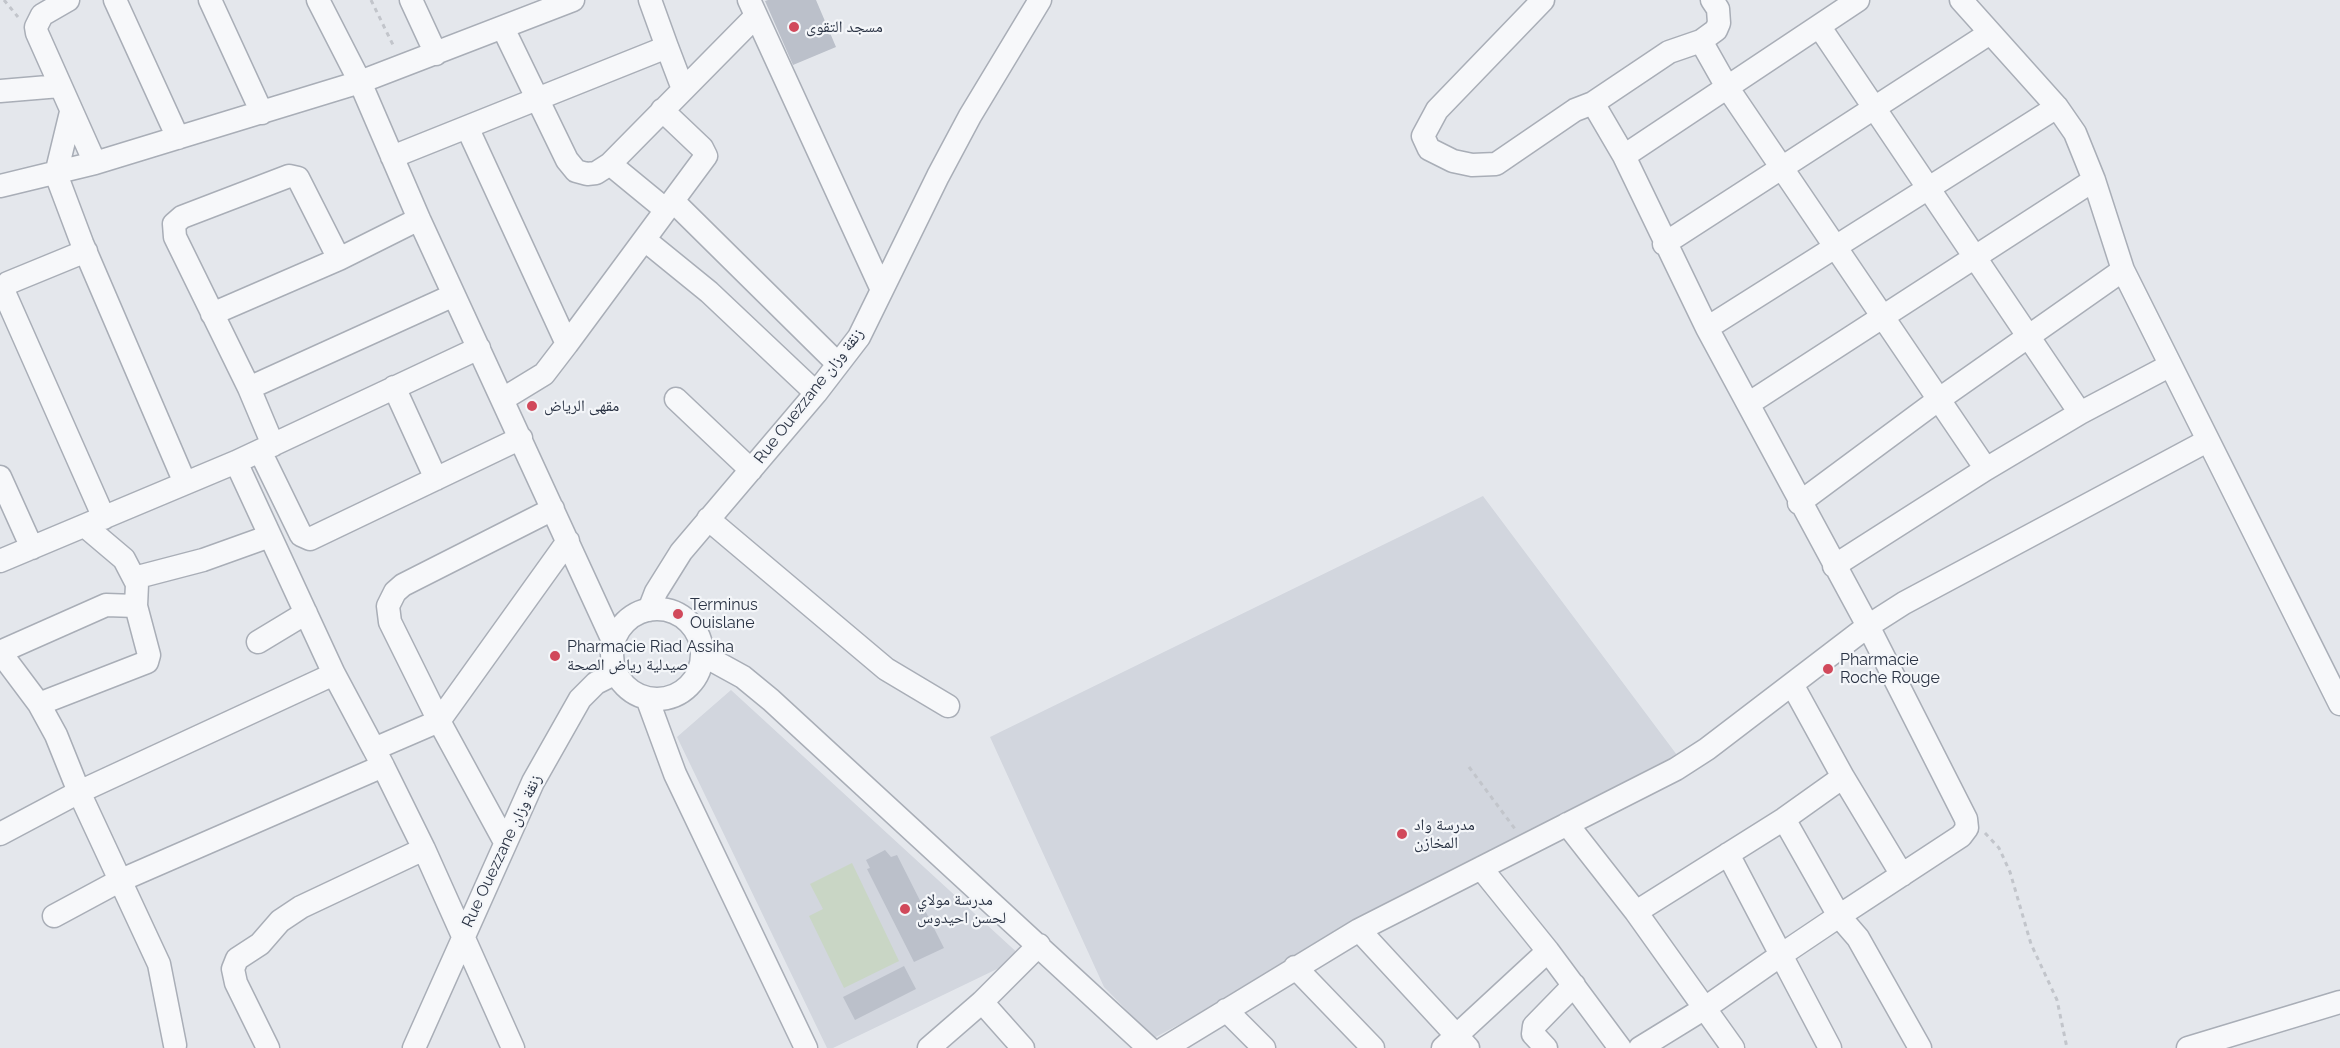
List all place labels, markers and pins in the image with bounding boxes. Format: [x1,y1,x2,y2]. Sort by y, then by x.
place label: مسجد التقوى [806,17,883,37]
marker: مسجد التقوى [787,20,801,34]
place label: مقهى الرياض [544,396,619,416]
marker: مقهى الرياض [525,399,539,413]
place label: Terminus Ouislane [690,595,758,633]
marker: Terminus Ouislane [671,607,685,621]
place label: Pharmacie Riad Assiha صيدلية رياض الصحة [567,637,734,675]
marker: Pharmacie Riad Assiha صيدلية رياض الصحة [548,649,562,663]
place label: Pharmacie Roche Rouge [1840,650,1940,688]
marker: Pharmacie Roche Rouge [1821,662,1835,676]
place label: مدرسة واد المخازن [1414,815,1475,853]
marker: مدرسة واد المخازن [1395,827,1409,841]
place label: مدرسة مولاي لحسن احيدوس [917,890,1006,928]
marker: مدرسة مولاي لحسن احيدوس [898,902,912,916]

